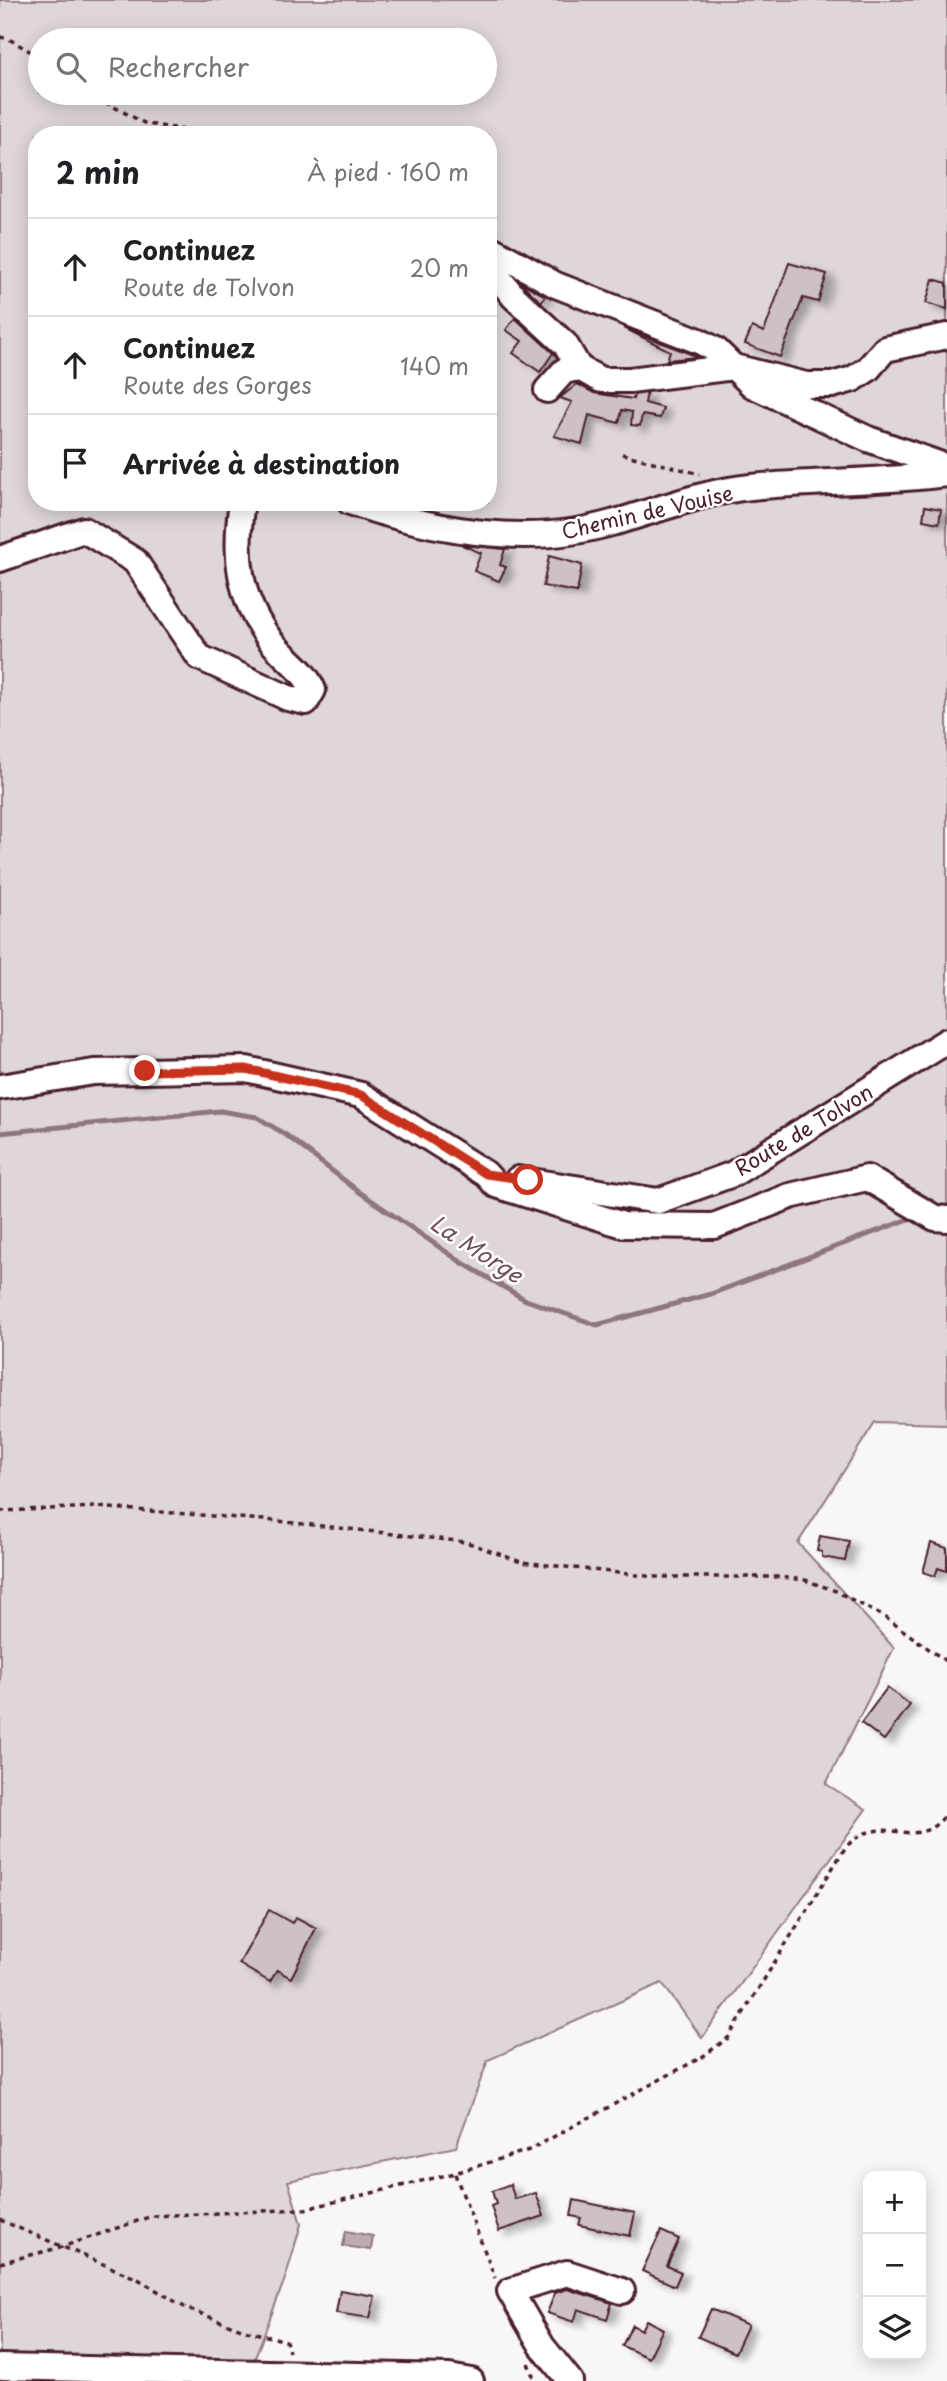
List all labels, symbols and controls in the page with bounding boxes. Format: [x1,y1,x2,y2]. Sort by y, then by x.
search box [28,28,497,105]
text: Rechercher [108,47,249,86]
icon: search [52,48,90,86]
text: 2 min [56,149,140,194]
text: À pied · 160 m [307,154,469,189]
text: Continuez [123,230,255,269]
icon: ahead [56,248,94,286]
text: 20 m [410,250,469,285]
text: Route de Tolvon [123,269,295,304]
text: Continuez [123,328,255,367]
icon: ahead [56,346,94,384]
text: 140 m [400,348,469,383]
text: Route des Gorges [123,367,312,402]
icon: arrive [56,444,94,482]
text: Arrivée à destination [123,444,400,483]
street label: Chemin de Vouise [558,476,736,546]
route end [129,1055,160,1086]
street label: Route de Tolvon [728,1075,878,1183]
route start [512,1164,543,1195]
water label: La Morge [424,1205,532,1292]
map controls [863,2171,926,2360]
button: + [863,2171,926,2234]
button: − [863,2234,926,2297]
button: layers [863,2297,926,2360]

